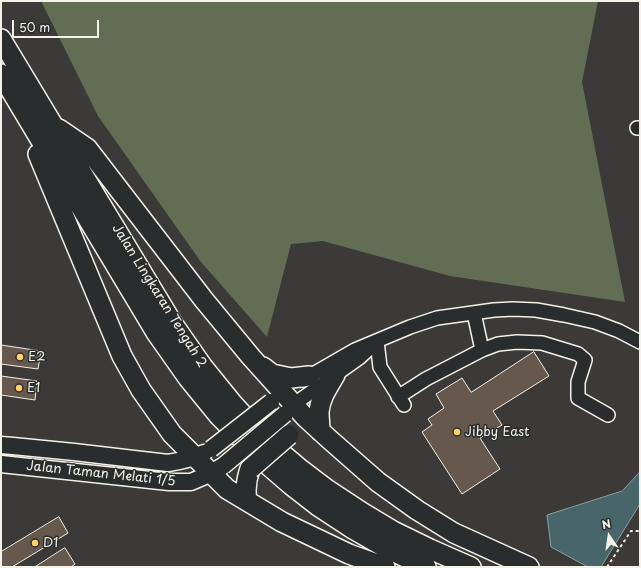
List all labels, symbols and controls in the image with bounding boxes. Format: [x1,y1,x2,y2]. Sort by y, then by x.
scale bar [14,12,101,38]
text: 50 m [19,18,50,36]
street label: Jalan Lingkaran Tengah 2 [108,221,210,371]
place label: E2 [28,349,45,365]
marker: E2 [15,352,25,362]
place label: E1 [27,380,40,396]
marker: E1 [14,383,24,393]
place label: Jibby East [465,424,529,440]
marker: Jibby East [452,427,462,437]
street label: Jalan Taman Melati 1/5 [26,458,176,490]
text: N [600,515,612,533]
north arrow [589,516,629,556]
place label: D1 [43,535,58,551]
marker: D1 [30,538,40,548]

